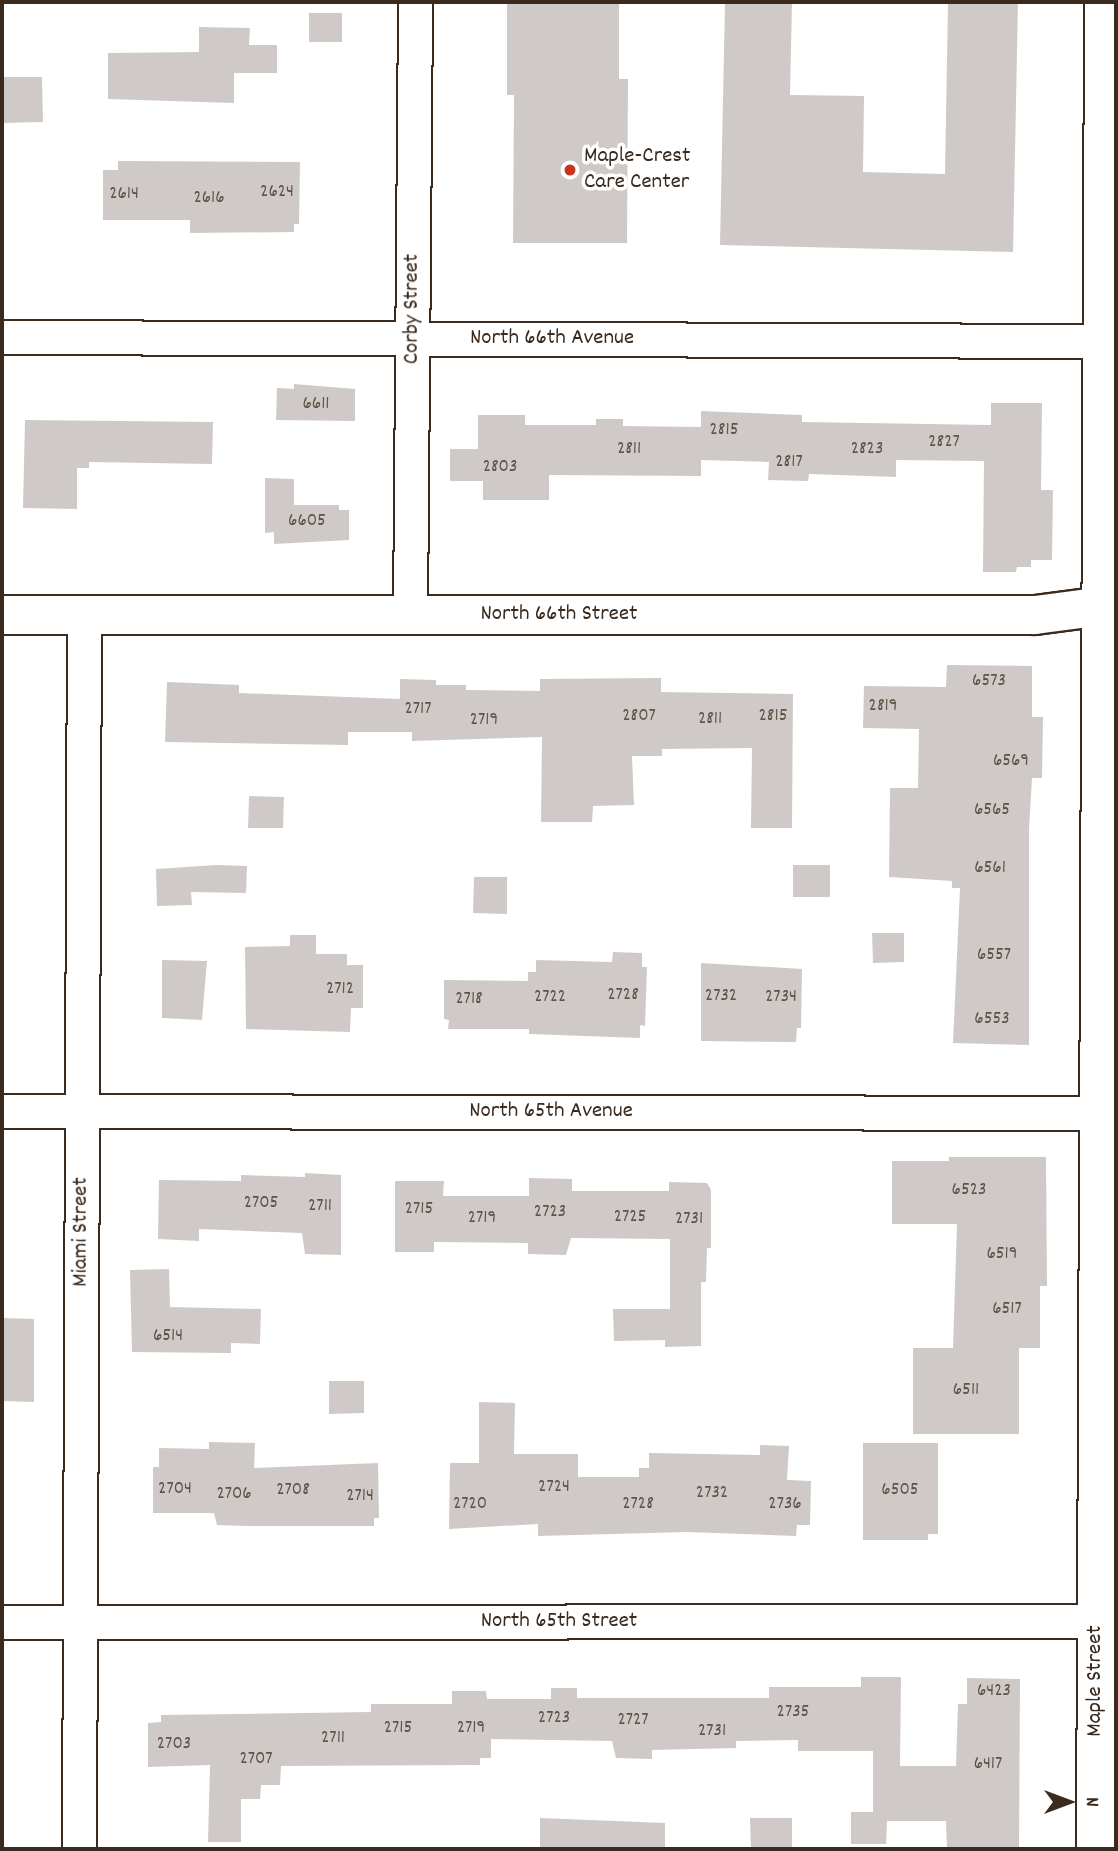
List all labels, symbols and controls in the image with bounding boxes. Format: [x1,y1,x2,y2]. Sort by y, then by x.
place label: Maple-Crest Care Center [584,143,691,197]
marker: Maple-Crest Care Center [562,162,578,178]
house number: 2624 [260,182,294,204]
house number: 2614 [109,184,139,206]
house number: 2616 [193,188,225,210]
street label: Corby Street [399,254,427,364]
street label: North 66th Avenue [470,325,634,353]
house number: 6611 [303,394,329,416]
house number: 2815 [710,420,738,442]
house number: 2827 [928,432,960,454]
house number: 2811 [617,439,641,461]
house number: 2823 [851,439,883,461]
house number: 2817 [775,452,803,474]
house number: 2803 [483,457,517,479]
house number: 6605 [288,511,326,533]
street label: North 66th Street [480,601,638,629]
house number: 6573 [972,671,1006,693]
house number: 2819 [869,696,897,718]
house number: 2717 [404,699,432,721]
house number: 2807 [622,706,656,728]
house number: 2815 [759,706,787,728]
house number: 2811 [698,709,722,731]
house number: 2719 [470,710,498,732]
house number: 6569 [993,751,1029,773]
house number: 6565 [974,800,1010,822]
house number: 6561 [974,858,1006,880]
house number: 6557 [977,945,1011,967]
house number: 2712 [326,979,354,1001]
house number: 2728 [607,985,639,1007]
house number: 2732 [705,986,737,1008]
house number: 2722 [534,987,566,1009]
house number: 2734 [765,987,797,1009]
house number: 2718 [455,989,483,1011]
house number: 6553 [974,1009,1010,1031]
street label: North 65th Avenue [469,1098,633,1126]
street label: Miami Street [68,1177,96,1287]
house number: 6523 [952,1180,986,1202]
house number: 2705 [244,1193,278,1215]
house number: 2711 [308,1196,332,1218]
house number: 2715 [405,1199,433,1221]
house number: 2723 [534,1202,566,1224]
house number: 2725 [614,1207,646,1229]
house number: 2719 [468,1208,496,1230]
house number: 2731 [675,1209,703,1231]
house number: 6519 [987,1244,1017,1266]
house number: 6517 [992,1299,1022,1321]
house number: 6514 [153,1326,183,1348]
house number: 6511 [953,1380,979,1402]
house number: 2724 [538,1477,570,1499]
house number: 2704 [158,1479,192,1501]
house number: 2708 [276,1480,310,1502]
house number: 6505 [881,1480,919,1502]
house number: 2732 [696,1483,728,1505]
house number: 2706 [216,1484,252,1506]
house number: 2714 [346,1486,374,1508]
house number: 2720 [453,1494,487,1516]
house number: 2728 [622,1494,654,1516]
house number: 2736 [768,1494,802,1516]
street label: North 65th Street [481,1608,637,1636]
street label: Maple Street [1082,1625,1110,1737]
house number: 6423 [977,1681,1011,1703]
house number: 2735 [777,1702,809,1724]
house number: 2723 [538,1708,570,1730]
house number: 2727 [617,1710,649,1732]
house number: 2715 [384,1718,412,1740]
house number: 2719 [457,1718,485,1740]
house number: 2731 [698,1721,726,1743]
house number: 2711 [321,1728,345,1750]
house number: 2703 [157,1734,191,1756]
house number: 2707 [239,1749,273,1771]
house number: 6417 [974,1754,1002,1776]
north arrow [1034,1767,1104,1837]
text: N [1077,1797,1104,1807]

